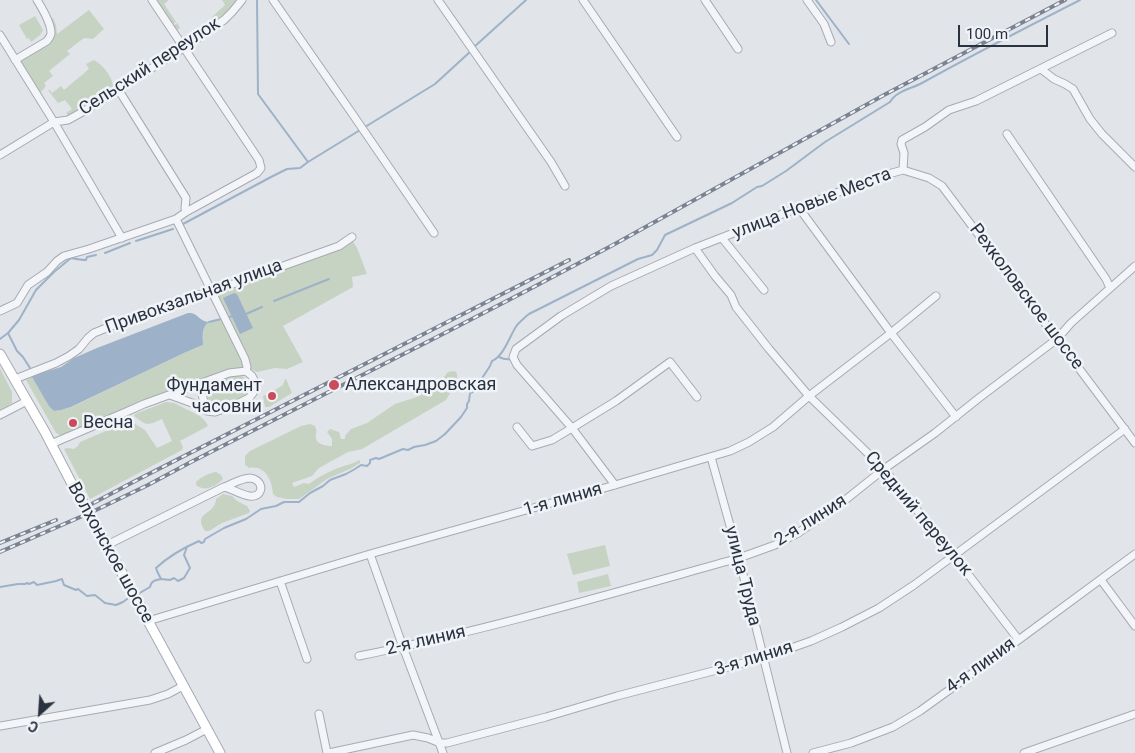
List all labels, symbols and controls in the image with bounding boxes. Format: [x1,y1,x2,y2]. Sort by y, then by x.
street label: Сельский переулок [75,13,225,121]
scale bar [960,15,1050,47]
text: 100 m [966,25,1008,43]
street label: улица Новые Места [730,164,894,244]
street label: Рехколовское шоссе [964,220,1088,374]
street label: Привокзальная улица [103,255,285,339]
place label: Александровская [345,374,496,396]
place label: Фундамент часовни [167,375,262,418]
marker: Александровская [327,378,341,392]
marker: Фундамент часовни [266,390,278,402]
place label: Весна [83,412,133,434]
marker: Весна [67,417,79,429]
street label: Средний переулок [860,447,976,581]
street label: 1-я линия [521,478,605,522]
street label: Волхонское шоссе [62,479,158,627]
street label: 2-я линия [771,490,851,552]
street label: улица Труда [719,524,765,628]
street label: 2-я линия [384,621,468,661]
street label: 4-я линия [942,633,1020,699]
street label: 3-я линия [712,637,796,681]
north arrow [15,688,65,738]
text: С [26,717,41,736]

